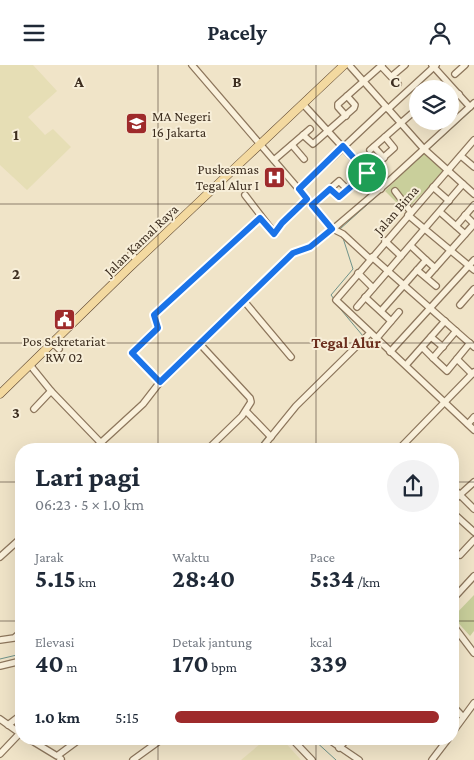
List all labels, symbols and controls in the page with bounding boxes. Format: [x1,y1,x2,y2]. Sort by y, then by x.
icon: menu [20,19,48,47]
icon: person [426,19,454,47]
text: Pacely [207,20,267,45]
text: A [73,73,84,90]
text: B [232,73,242,90]
text: C [390,73,400,90]
map controls [409,80,459,130]
button: layers [409,80,459,130]
place label: MA Negeri 16 Jakarta [152,108,211,140]
school or university icon: MA Negeri 16 Jakarta [124,112,148,136]
text: 1 [13,126,19,143]
pin [346,152,388,194]
icon: arrive [353,159,381,187]
place label: Puskesmas Tegal Alur I [195,161,259,193]
hospital icon: Puskesmas Tegal Alur I [263,165,287,189]
street label: Jalan Bima [369,182,422,239]
street label: Jalan Kamal Raya [99,200,182,281]
text: 2 [12,265,20,282]
public building icon: Pos Sekretariat RW 02 [52,307,76,331]
place label: Pos Sekretariat RW 02 [23,333,106,365]
district label: Tegal Alur [311,334,381,351]
text: 3 [12,404,20,421]
button: share [387,460,439,512]
text: Lari pagi [35,461,140,492]
text: 06:23 · 5 × 1.0 km [35,496,144,513]
text: Jarak [35,549,64,565]
text: Waktu [172,549,210,565]
text: Pace [310,549,335,565]
text: 5.15 [35,565,76,592]
text: 28:40 [172,565,235,592]
text: 5:34 [310,565,355,592]
text: km [76,574,96,590]
text: /km [355,574,380,590]
text: Elevasi [35,634,74,650]
text: Detak jantung [172,634,252,650]
text: kcal [310,634,332,650]
text: 40 [35,650,64,677]
text: 170 [172,650,209,677]
text: 339 [310,650,348,677]
text: m [64,659,78,675]
text: bpm [209,659,237,675]
text: 1.0 km [35,709,80,726]
text: 5:15 [115,709,139,726]

